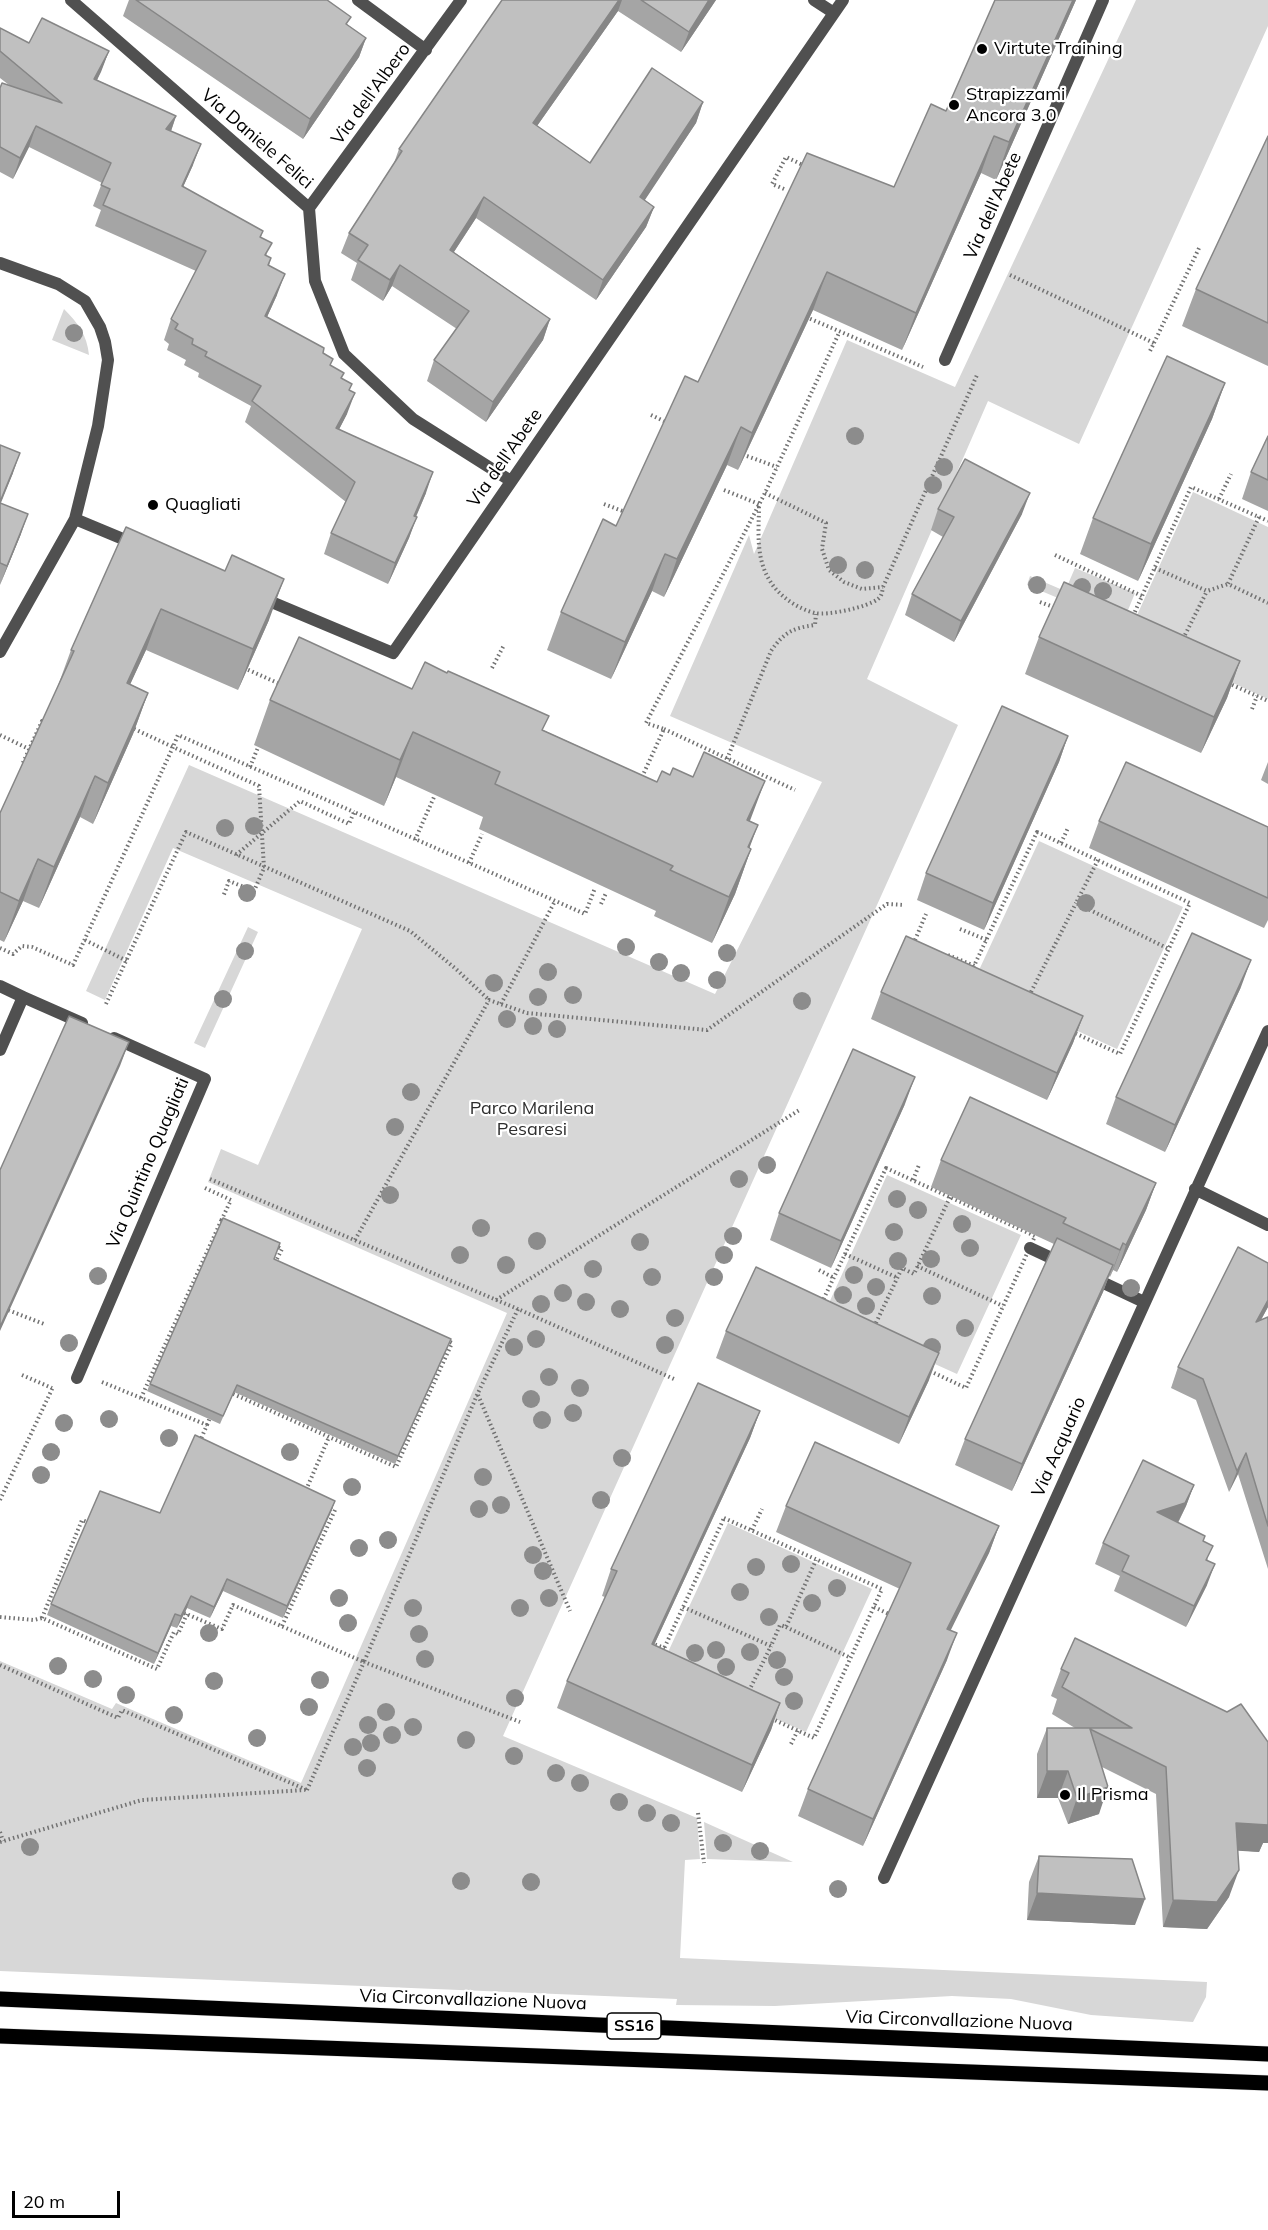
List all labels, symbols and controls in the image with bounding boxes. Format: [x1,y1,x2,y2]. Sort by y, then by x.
place label: Virtute Training [994,38,1123,60]
street label: Via dell'Albero [327,39,415,149]
marker: Virtute Training [975,42,989,56]
street label: Via Daniele Felici [197,84,317,194]
place label: Strapizzami Ancora 3.0 [966,84,1065,127]
marker: Strapizzami Ancora 3.0 [947,98,961,112]
street label: Via dell'Abete [960,149,1026,263]
street label: Via dell'Abete [463,405,547,511]
place label: Quagliati [165,494,241,516]
marker: Quagliati [146,498,160,512]
street label: Via Quintino Quagliati [102,1074,194,1252]
park label: Parco Marilena Pesaresi [470,1098,594,1140]
street label: Via Acquario [1027,1394,1091,1500]
place label: Il Prisma [1077,1784,1149,1806]
marker: Il Prisma [1058,1788,1072,1802]
street label: Via Circonvallazione Nuova [359,1985,587,2015]
street label: Via Circonvallazione Nuova [845,2006,1073,2036]
road number: SS16 [607,2013,661,2039]
scale bar [15,2179,123,2217]
text: 20 m [23,2190,65,2213]

